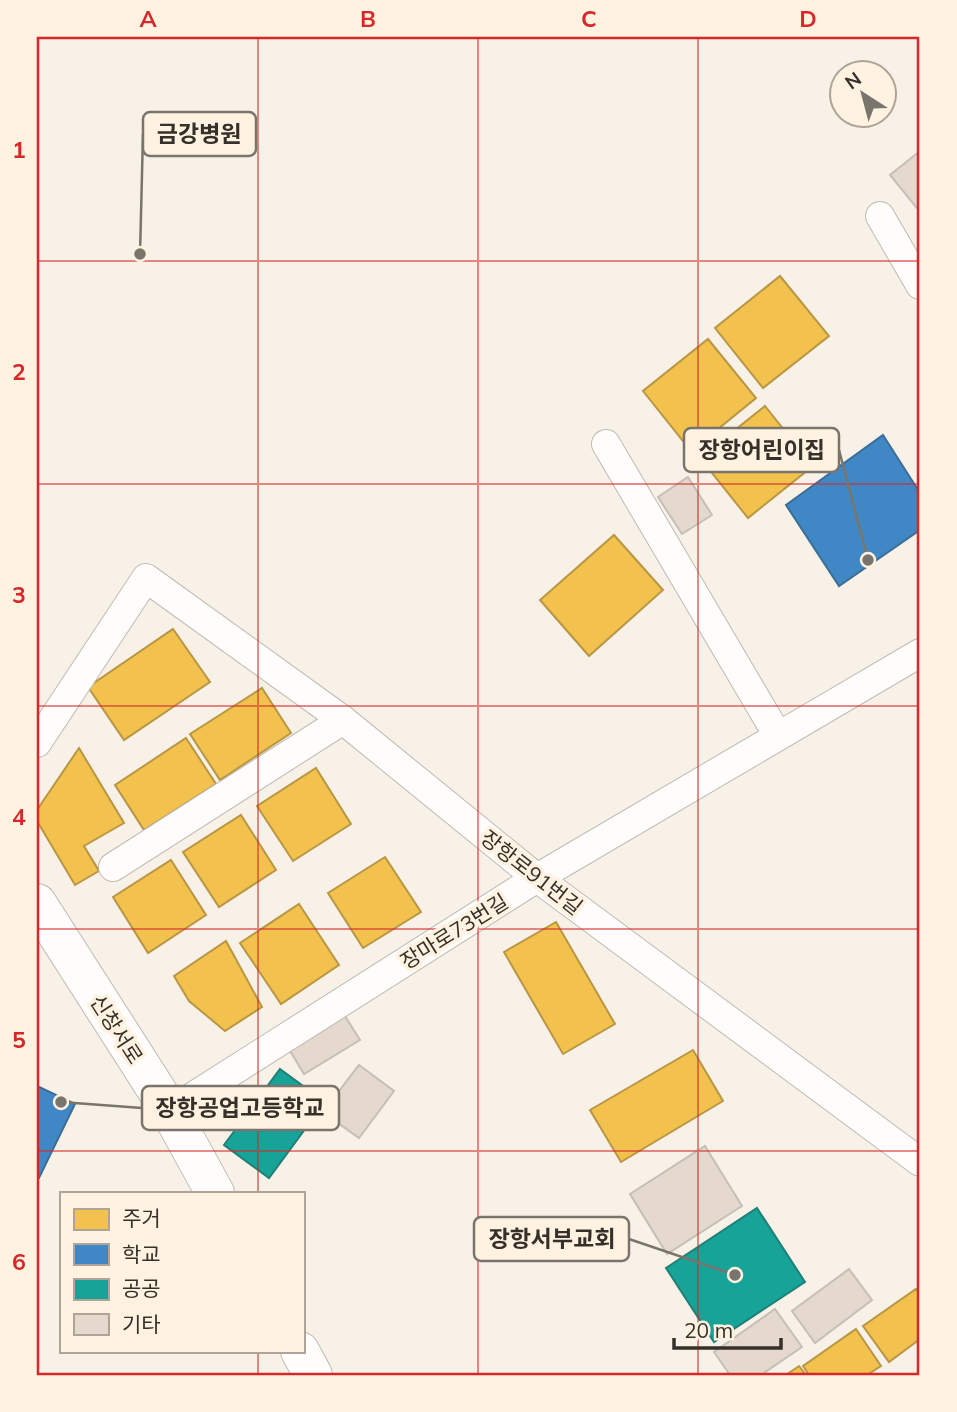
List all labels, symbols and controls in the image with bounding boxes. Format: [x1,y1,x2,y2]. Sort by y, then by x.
text: A [139,4,157,33]
text: B [360,4,376,33]
text: C [581,4,597,33]
text: D [799,4,817,33]
north arrow [828,60,898,130]
text: N [840,66,866,94]
callout: 금강병원 [143,112,256,156]
text: 금강병원 [157,119,241,148]
text: 1 [12,135,26,164]
text: 2 [12,357,26,386]
callout: 장항어린이집 [684,428,839,472]
text: 장항어린이집 [699,435,825,464]
text: 3 [12,580,26,609]
text: 4 [12,802,26,831]
street label: 장항로91번길 [476,824,588,920]
street label: 장마로73번길 [395,888,513,974]
street label: 신창서로 [85,990,149,1068]
text: 5 [12,1025,26,1054]
callout: 장항공업고등학교 [142,1086,339,1130]
text: 장항공업고등학교 [155,1093,325,1122]
legend [60,1192,304,1352]
text: 주거 [122,1205,161,1231]
callout: 장항서부교회 [474,1217,629,1261]
text: 장항서부교회 [489,1224,615,1253]
text: 학교 [122,1241,161,1267]
text: 6 [12,1247,26,1276]
text: 공공 [122,1275,161,1301]
scale bar [674,1307,780,1351]
text: 기타 [122,1311,161,1337]
text: 20 m [684,1317,733,1343]

